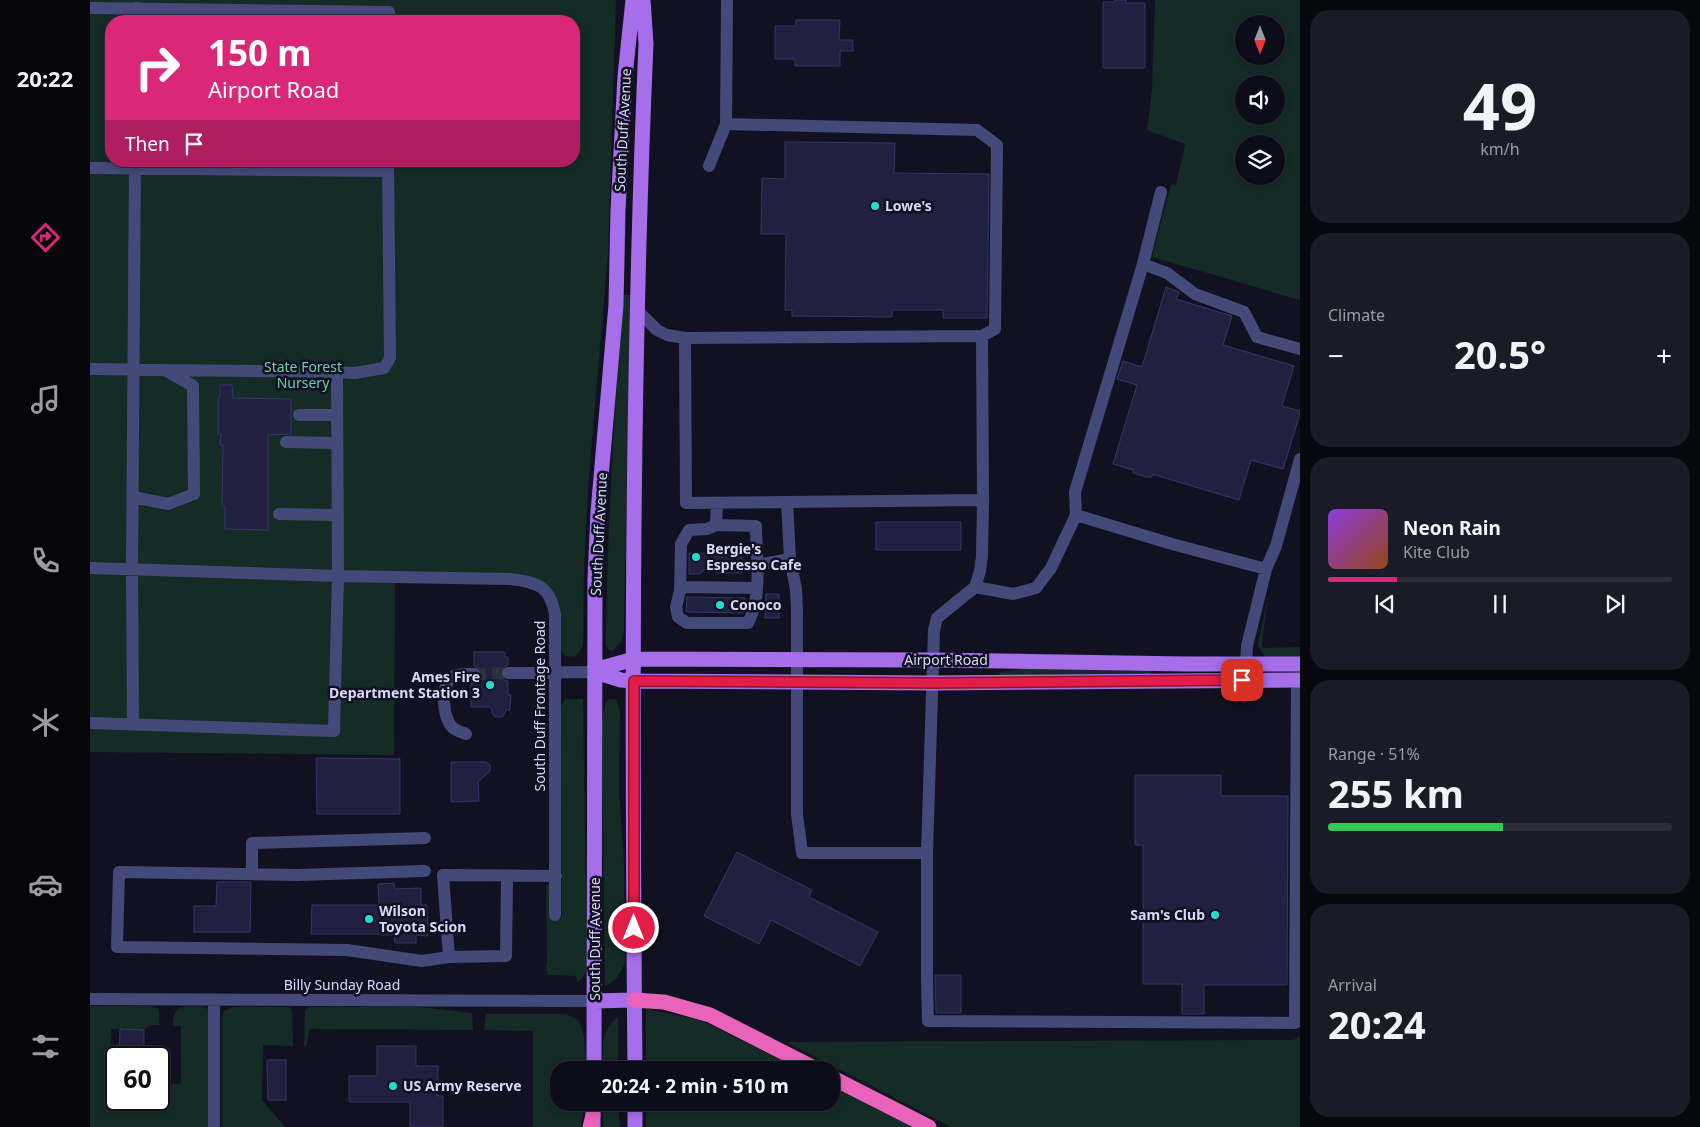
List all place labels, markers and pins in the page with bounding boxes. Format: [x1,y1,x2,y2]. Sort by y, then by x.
place label: Lowe's [885,196,932,215]
marker: Lowe's [869,200,881,212]
place label: Bergie's Espresso Cafe [706,539,802,574]
marker: Bergie's Espresso Cafe [690,551,702,563]
place label: Conoco [730,595,782,614]
marker: Conoco [714,599,726,611]
pin [1221,659,1263,701]
place label: Ames Fire Department Station 3 [329,667,480,702]
marker: Ames Fire Department Station 3 [484,679,496,691]
place label: Wilson Toyota Scion [379,901,466,936]
place label: Sam's Club [1130,905,1205,924]
marker: Sam's Club [1209,909,1221,921]
marker: Wilson Toyota Scion [363,913,375,925]
place label: US Army Reserve [403,1076,522,1095]
marker: US Army Reserve [387,1080,399,1092]

